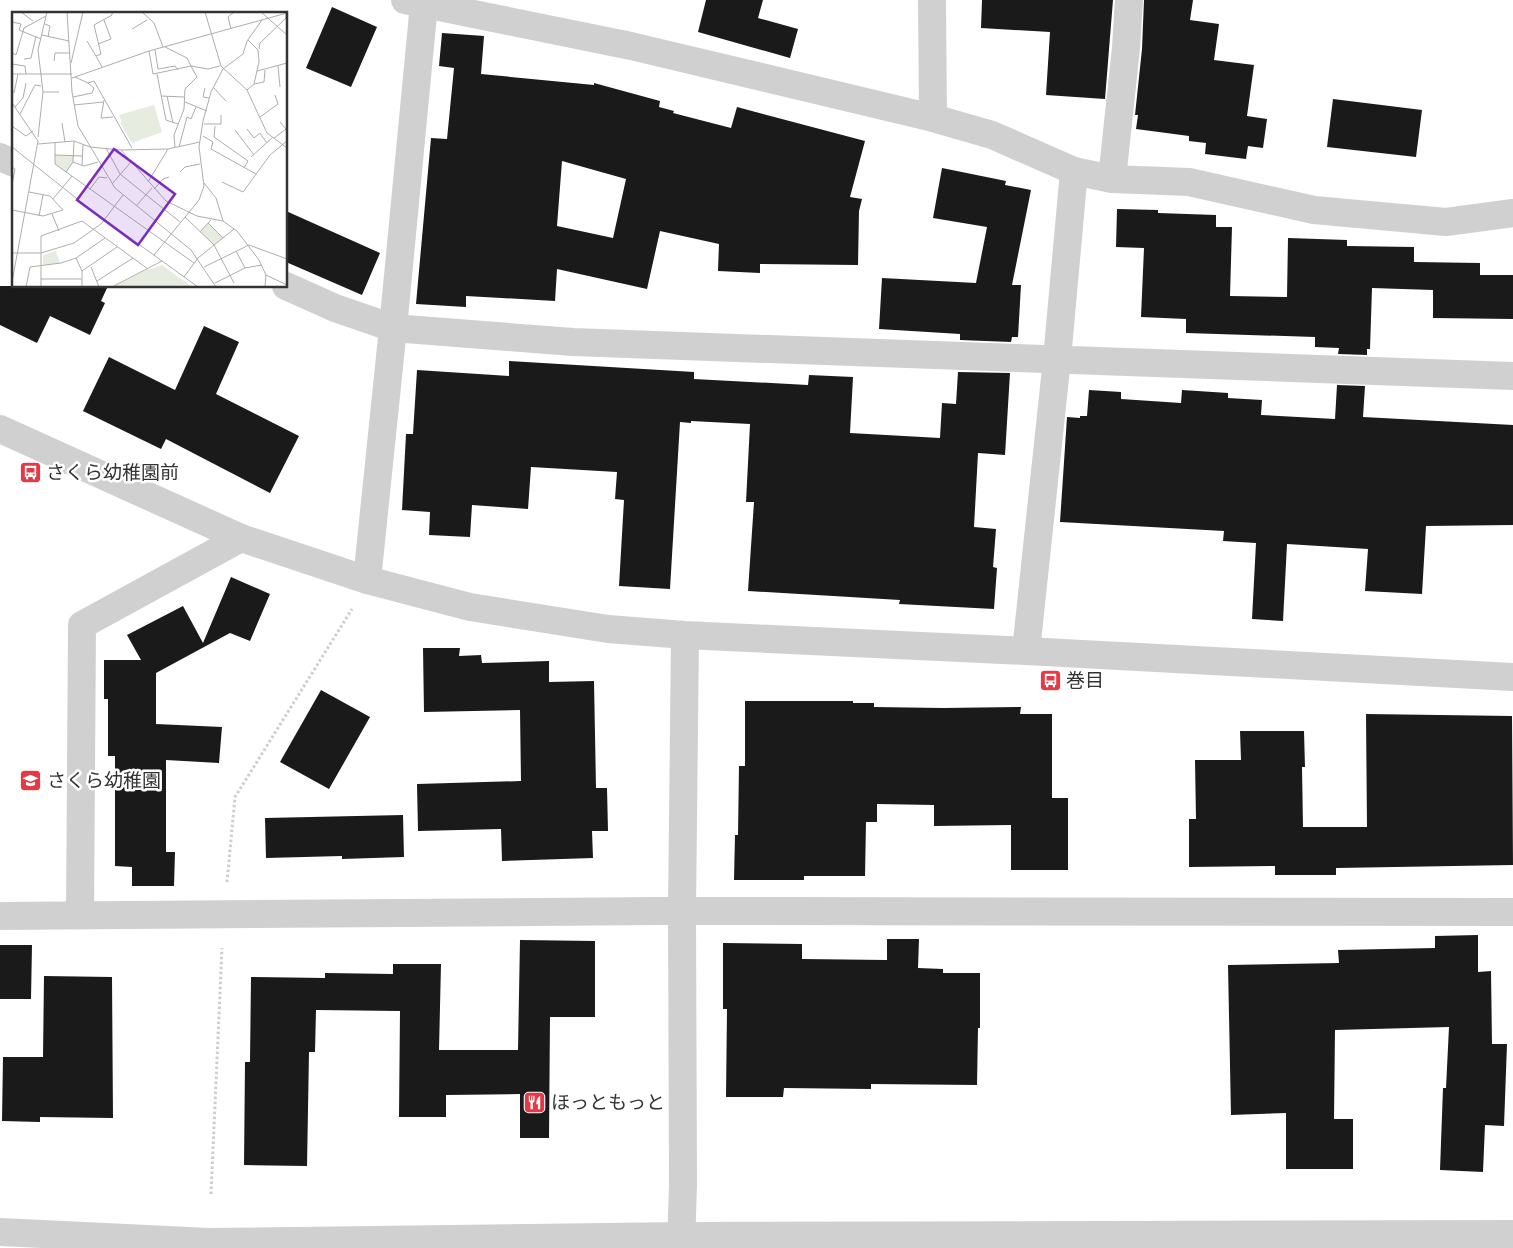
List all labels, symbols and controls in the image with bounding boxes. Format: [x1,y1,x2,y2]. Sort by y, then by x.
inset map [12,12,288,288]
bus stop icon: さくら幼稚園前 [18,460,42,484]
place label: さくら幼稚園前 [46,460,179,484]
bus stop icon: 巻目 [1038,668,1062,692]
place label: 巻目 [1066,668,1104,692]
school or university icon: さくら幼稚園 [19,768,43,792]
place label: さくら幼稚園 [47,768,161,792]
restaurant icon: ほっともっと [523,1090,547,1114]
place label: ほっともっと [551,1090,665,1114]

